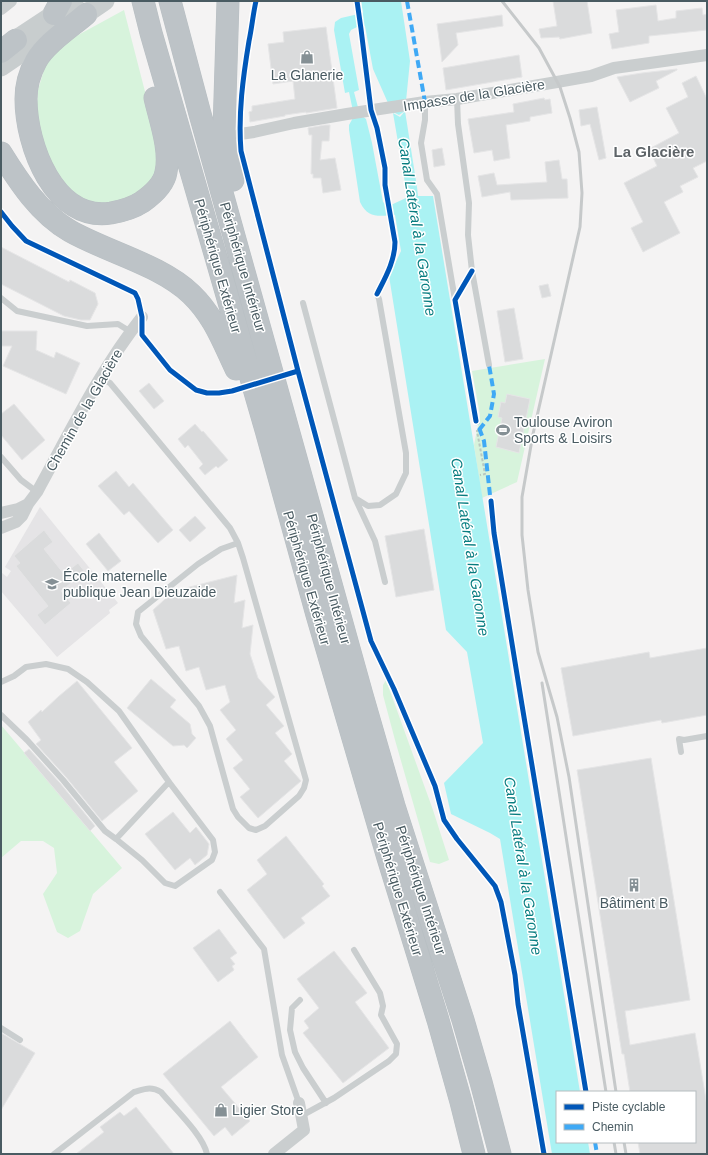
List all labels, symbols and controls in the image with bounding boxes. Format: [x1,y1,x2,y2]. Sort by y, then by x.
shop icon: La Glanerie [299,49,315,65]
place label: La Glanerie [271,67,343,83]
street label: Impasse de la Glacière [402,76,546,114]
water label: Canal Latéral à la Garonne [395,137,440,317]
district label: La Glacière [614,143,694,160]
street label: Périphérique Extérieur [191,197,245,335]
street label: Périphérique Intérieur [217,200,269,334]
street label: Chemin de la Glacière [42,346,126,474]
place label: Toulouse Aviron Sports & Loisirs [514,414,613,446]
sports icon: Toulouse Aviron Sports & Loisirs [495,422,511,438]
water label: Canal Latéral à la Garonne [448,457,493,637]
street label: Périphérique Extérieur [280,509,334,647]
street label: Périphérique Intérieur [304,512,354,646]
place label: École maternelle publique Jean Dieuzaide [63,568,217,600]
school or university icon: École maternelle publique Jean Dieuzaide [44,576,60,592]
water label: Canal Latéral à la Garonne [501,776,546,956]
street label: Périphérique Extérieur [370,820,426,958]
street label: Périphérique Intérieur [393,824,450,957]
building icon: Bâtiment B [626,877,642,893]
place label: Bâtiment B [600,895,668,911]
legend [556,1091,696,1143]
text: Piste cyclable [592,1100,666,1114]
shop icon: Ligier Store [213,1102,229,1118]
place label: Ligier Store [232,1102,304,1118]
text: Chemin [592,1120,633,1134]

